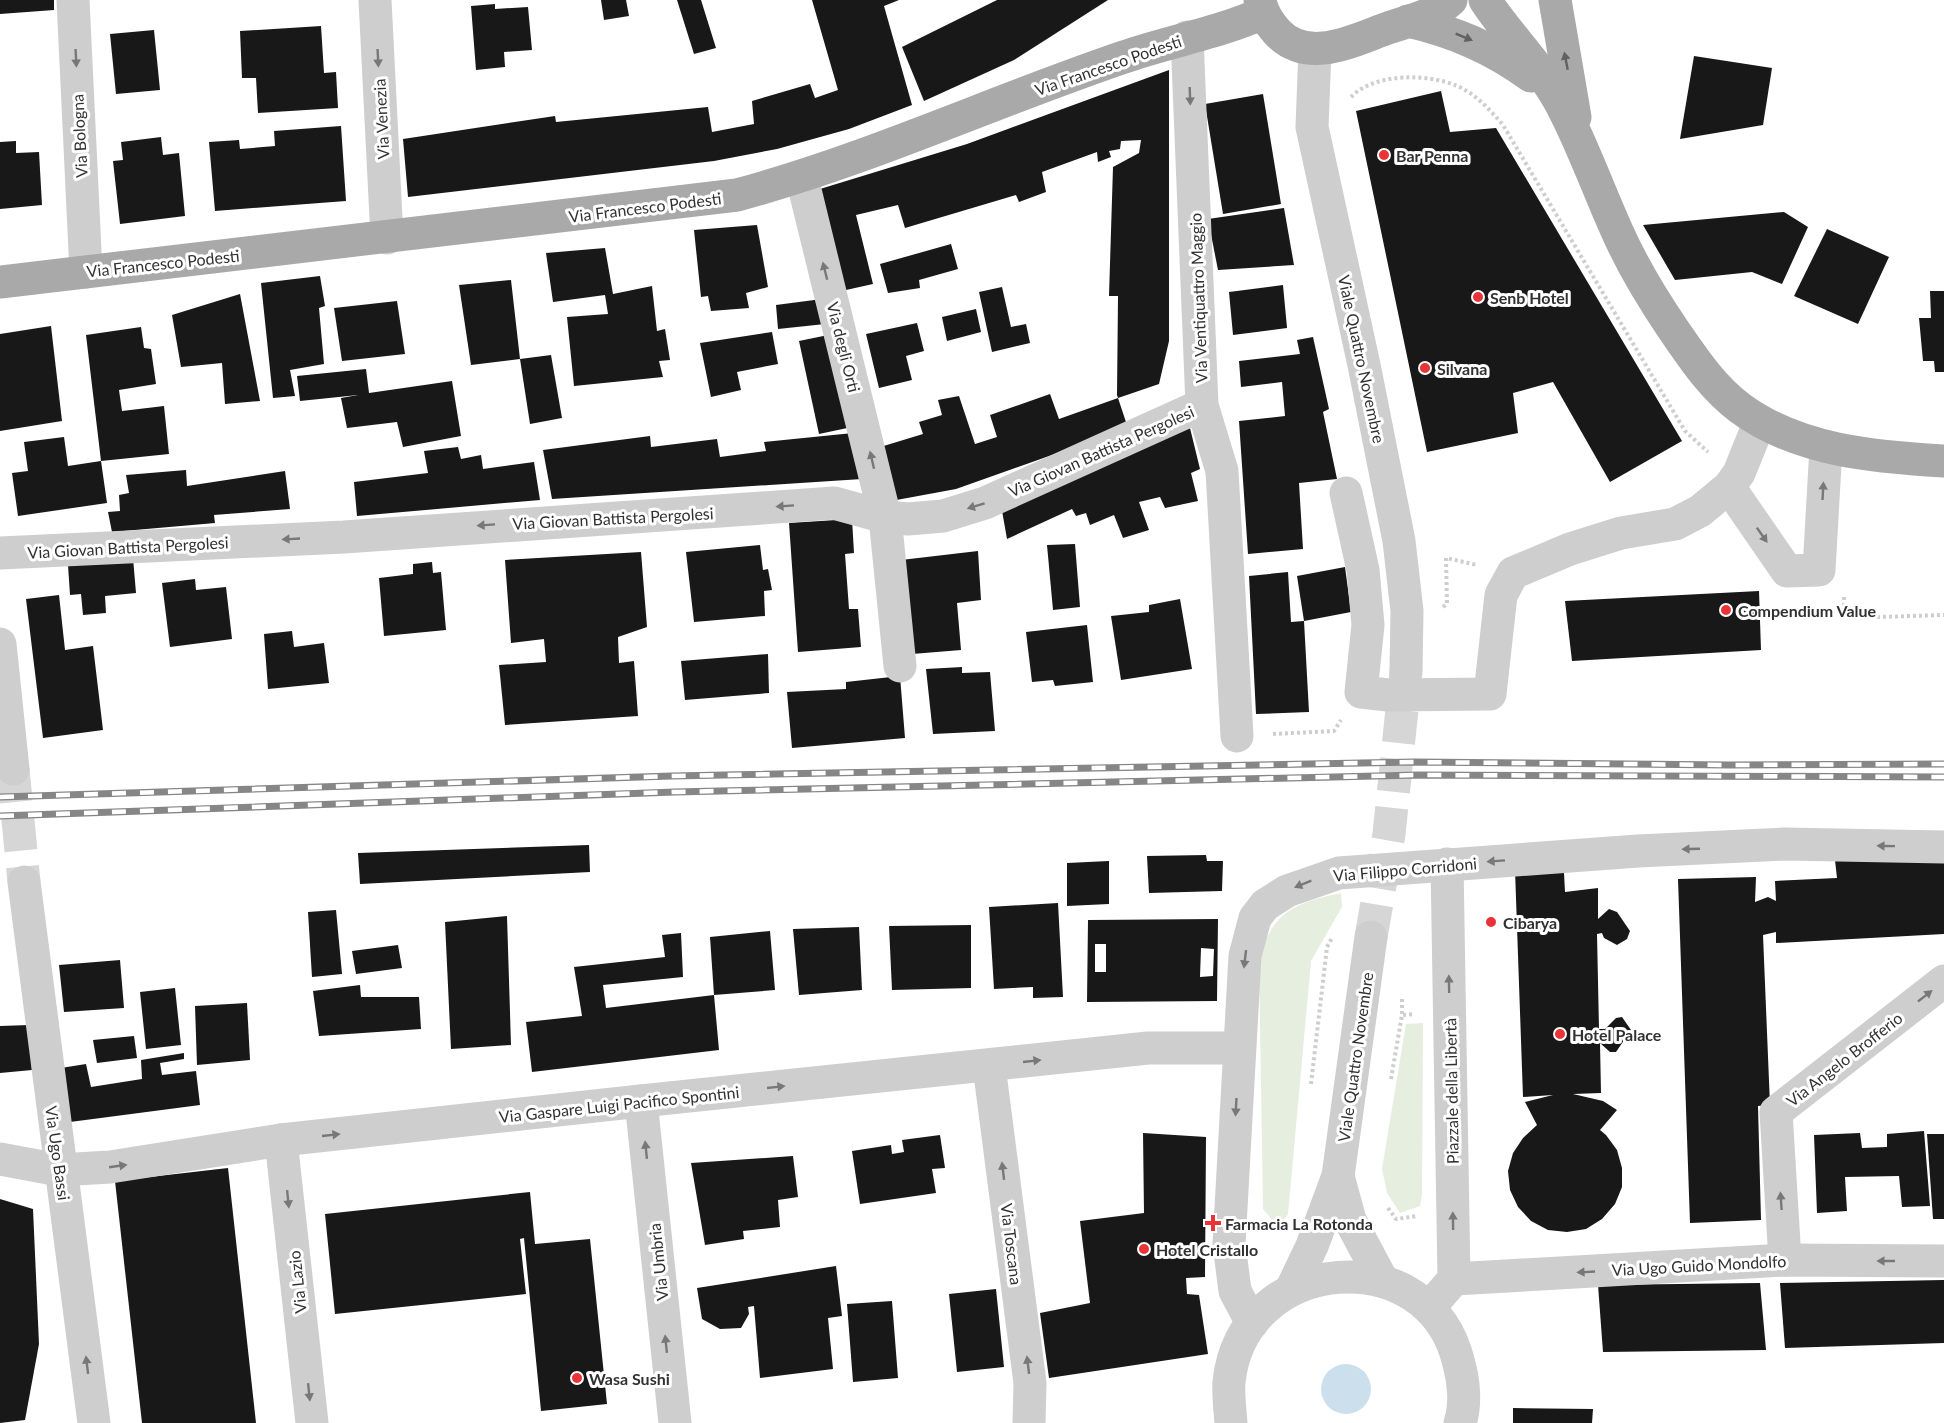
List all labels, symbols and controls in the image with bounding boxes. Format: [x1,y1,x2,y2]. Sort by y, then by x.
street label: Via Francesco Podesti [1032,31,1184,99]
one-way arrow [1456,32,1474,42]
one-way arrow [71,49,80,68]
one-way arrow [373,49,383,68]
one-way arrow [1561,51,1570,70]
street label: Via Venezia [369,78,393,160]
one-way arrow [1185,86,1194,105]
street label: Via Bologna [67,94,91,178]
place label: Bar Penna [1396,146,1468,165]
marker: Bar Penna [1377,148,1391,162]
street label: Via Francesco Podesti [568,188,722,226]
street label: Via Ventiquattro Maggio [1186,213,1210,383]
street label: Via Francesco Podesti [86,246,240,280]
one-way arrow [820,262,829,280]
street label: Viale Quattro Novembre [1335,273,1389,445]
place label: Senb Hotel [1490,288,1569,307]
marker: Senb Hotel [1471,290,1485,304]
street label: Via degli Orti [824,300,864,394]
place label: Silvana [1437,359,1487,378]
marker: Silvana [1418,361,1432,375]
street label: Via Giovan Battista Pergolesi [1005,401,1197,501]
one-way arrow [867,450,876,469]
one-way arrow [1819,482,1828,501]
one-way arrow [776,502,795,511]
one-way arrow [967,502,985,511]
street label: Via Giovan Battista Pergolesi [512,503,714,533]
one-way arrow [476,521,495,530]
one-way arrow [1756,526,1768,542]
street label: Via Giovan Battista Pergolesi [27,532,229,562]
one-way arrow [282,535,301,544]
place label: Compendium Value [1738,601,1877,620]
marker: Compendium Value [1719,603,1733,617]
one-way arrow [1876,841,1895,851]
one-way arrow [1681,844,1700,853]
street label: Via Filippo Corridoni [1332,853,1478,885]
one-way arrow [1486,856,1505,865]
one-way arrow [1294,879,1312,889]
place label: Cibarya [1503,913,1557,932]
marker: Cibarya [1484,915,1498,929]
one-way arrow [1240,949,1250,968]
street label: Viale Quattro Novembre [1334,971,1376,1143]
one-way arrow [1445,974,1454,993]
one-way arrow [1917,989,1933,1002]
street label: Via Angelo Brofferio [1782,1008,1906,1110]
street label: Piazzale della Libertà [1440,1018,1462,1164]
place label: Hotel Palace [1572,1025,1662,1044]
marker: Hotel Palace [1553,1027,1567,1041]
one-way arrow [1023,1056,1042,1066]
street label: Via Gaspare Luigi Pacifico Spontini [498,1082,740,1126]
one-way arrow [766,1082,785,1092]
one-way arrow [1232,1097,1241,1116]
street label: Via Ugo Bassi [42,1104,74,1202]
one-way arrow [322,1130,341,1140]
one-way arrow [641,1140,651,1159]
one-way arrow [108,1161,127,1170]
one-way arrow [998,1162,1007,1181]
one-way arrow [283,1189,292,1208]
one-way arrow [1777,1192,1786,1211]
street label: Via Toscana [998,1202,1026,1286]
one-way arrow [1448,1211,1458,1230]
place label: Farmacia La Rotonda [1225,1214,1373,1233]
marker: Farmacia La Rotonda [1206,1216,1220,1230]
street label: Via Umbria [644,1222,672,1302]
place label: Hotel Cristallo [1156,1240,1258,1259]
marker: Hotel Cristallo [1137,1242,1151,1256]
street label: Via Lazio [284,1250,310,1314]
street label: Via Ugo Guido Mondolfo [1611,1251,1787,1279]
one-way arrow [1876,1256,1895,1266]
one-way arrow [1576,1267,1595,1276]
one-way arrow [662,1334,671,1353]
one-way arrow [82,1355,91,1374]
one-way arrow [1023,1355,1032,1374]
place label: Wasa Sushi [589,1369,670,1388]
marker: Wasa Sushi [570,1371,584,1385]
one-way arrow [304,1383,314,1402]

